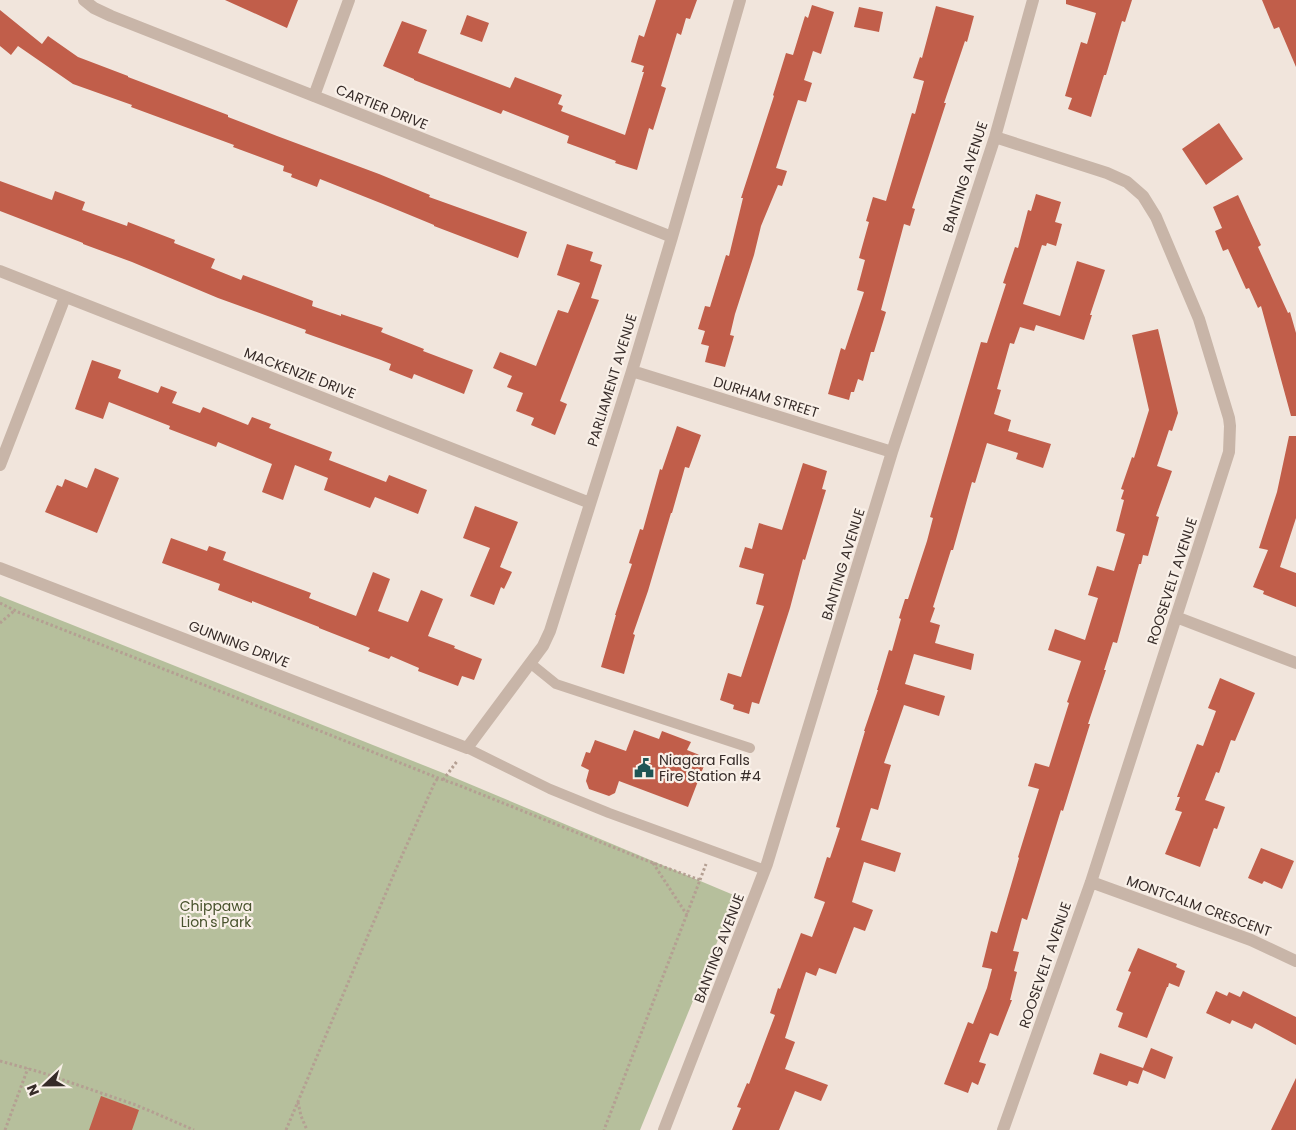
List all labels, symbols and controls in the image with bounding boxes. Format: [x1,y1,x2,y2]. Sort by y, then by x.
street label: CARTIER DRIVE [333,79,431,135]
street label: BANTING AVENUE [938,119,992,235]
street label: PARLIAMENT AVENUE [582,311,642,449]
street label: MACKENZIE DRIVE [241,342,359,404]
street label: DURHAM STREET [711,371,821,423]
street label: BANTING AVENUE [816,506,870,622]
street label: ROOSEVELT AVENUE [1142,515,1202,647]
street label: GUNNING DRIVE [186,616,292,672]
place label: Niagara Falls Fire Station #4 [659,750,761,786]
public building icon: Niagara Falls Fire Station #4 [633,757,655,779]
street label: MONTCALM CRESCENT [1124,870,1275,942]
street label: BANTING AVENUE [689,890,749,1006]
park label: Chippawa Lion's Park [180,896,252,932]
street label: ROOSEVELT AVENUE [1014,899,1076,1031]
north arrow [20,1060,70,1110]
text: N [22,1081,44,1098]

